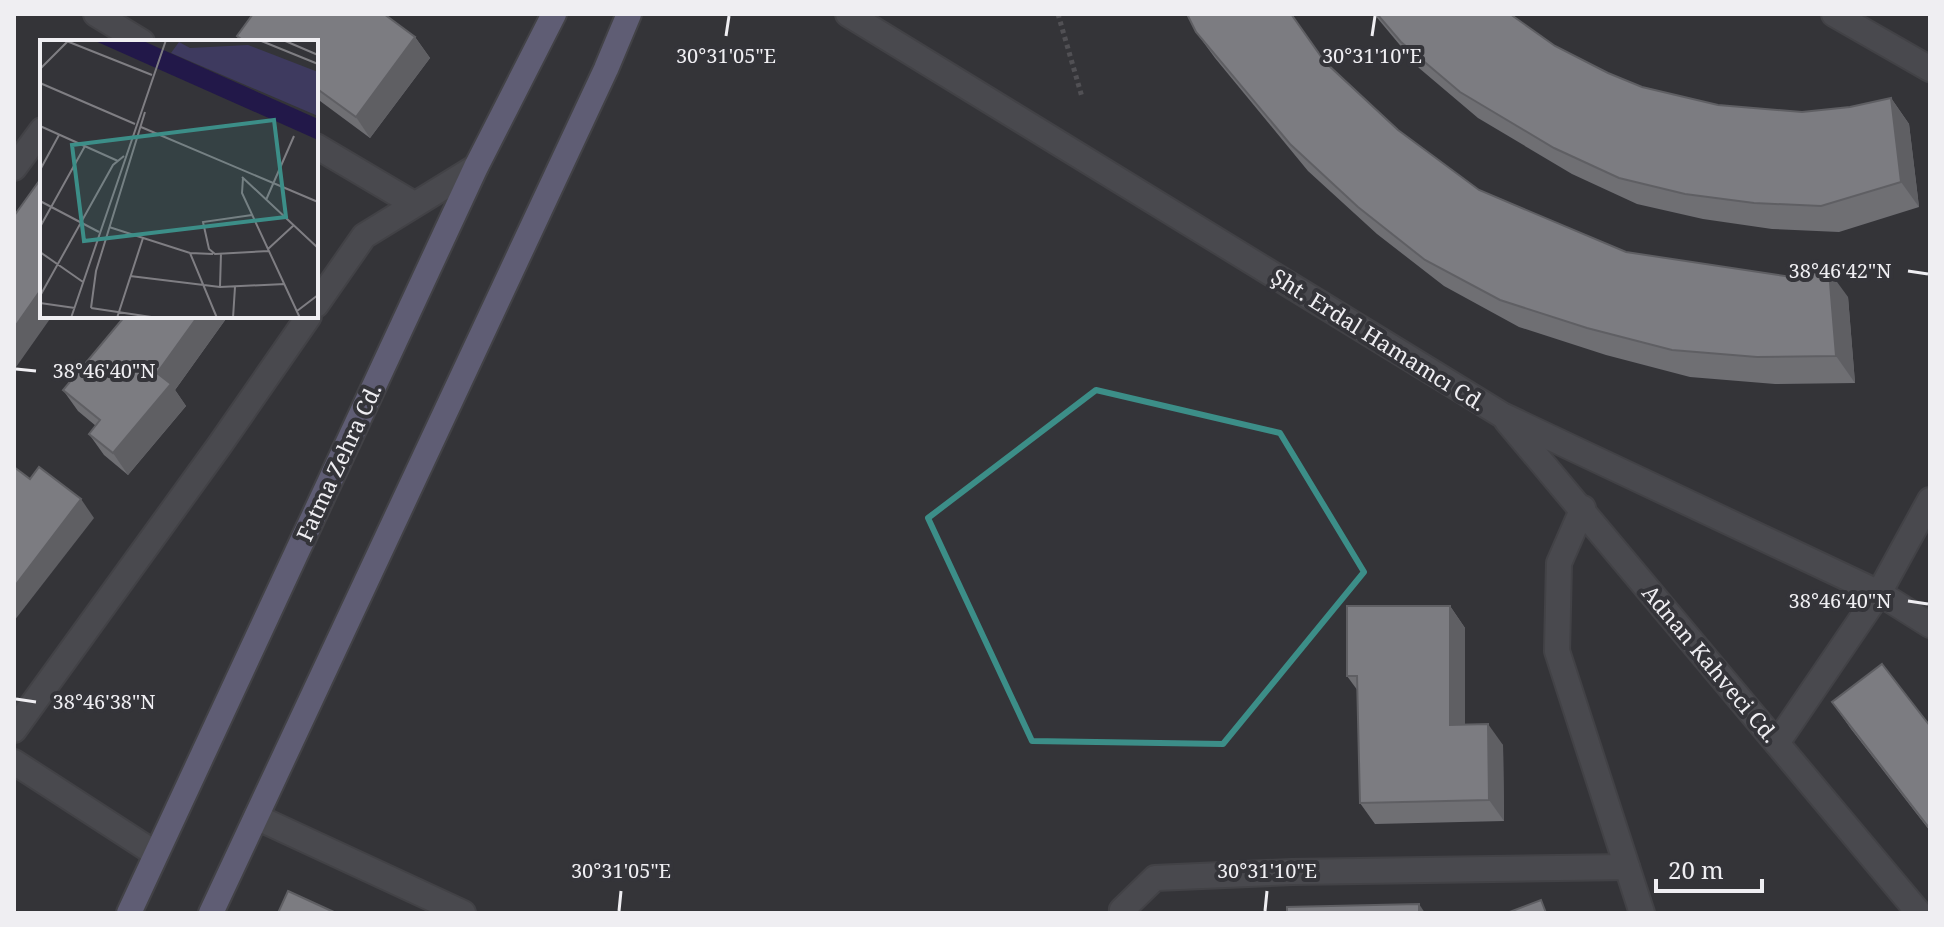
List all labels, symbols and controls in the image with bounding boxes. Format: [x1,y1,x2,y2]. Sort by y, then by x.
inset map [40,40,318,318]
text: 30°31'05"E [676,42,776,69]
text: 30°31'10"E [1322,42,1422,69]
text: 38°46'42"N [1789,257,1891,284]
street label: Şht. Erdal Hamamcı Cd. [1266,261,1492,417]
text: 38°46'40"N [53,357,155,384]
street label: Fatma Zehra Cd. [288,378,388,546]
street label: Adnan Kahveci Cd. [1636,578,1786,748]
text: 38°46'40"N [1789,587,1891,614]
text: 38°46'38"N [53,688,155,715]
scale bar [1656,843,1762,893]
text: 20 m [1668,853,1724,886]
text: 30°31'05"E [571,857,671,884]
text: 30°31'10"E [1217,857,1317,884]

